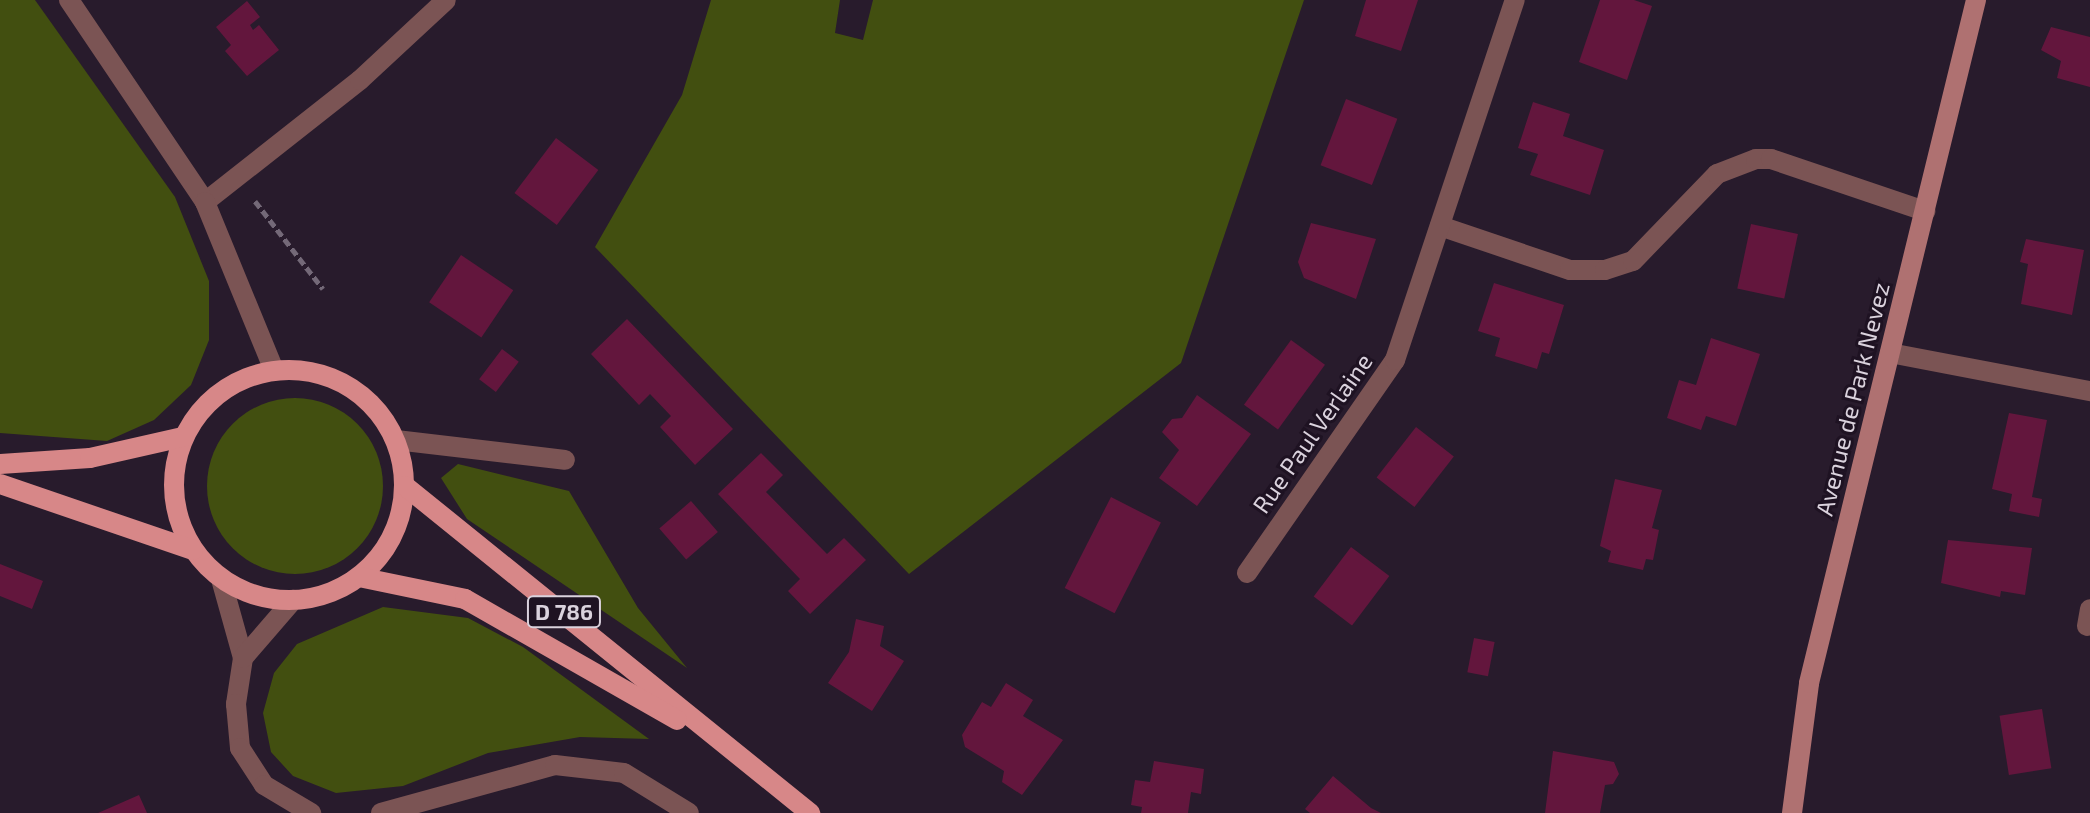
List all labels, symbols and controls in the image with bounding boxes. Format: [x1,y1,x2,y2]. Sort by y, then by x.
street label: Avenue de Park Nevez [1809,279,1895,519]
street label: Rue Paul Verlaine [1246,347,1378,519]
road number: D 786 [526,594,602,630]

